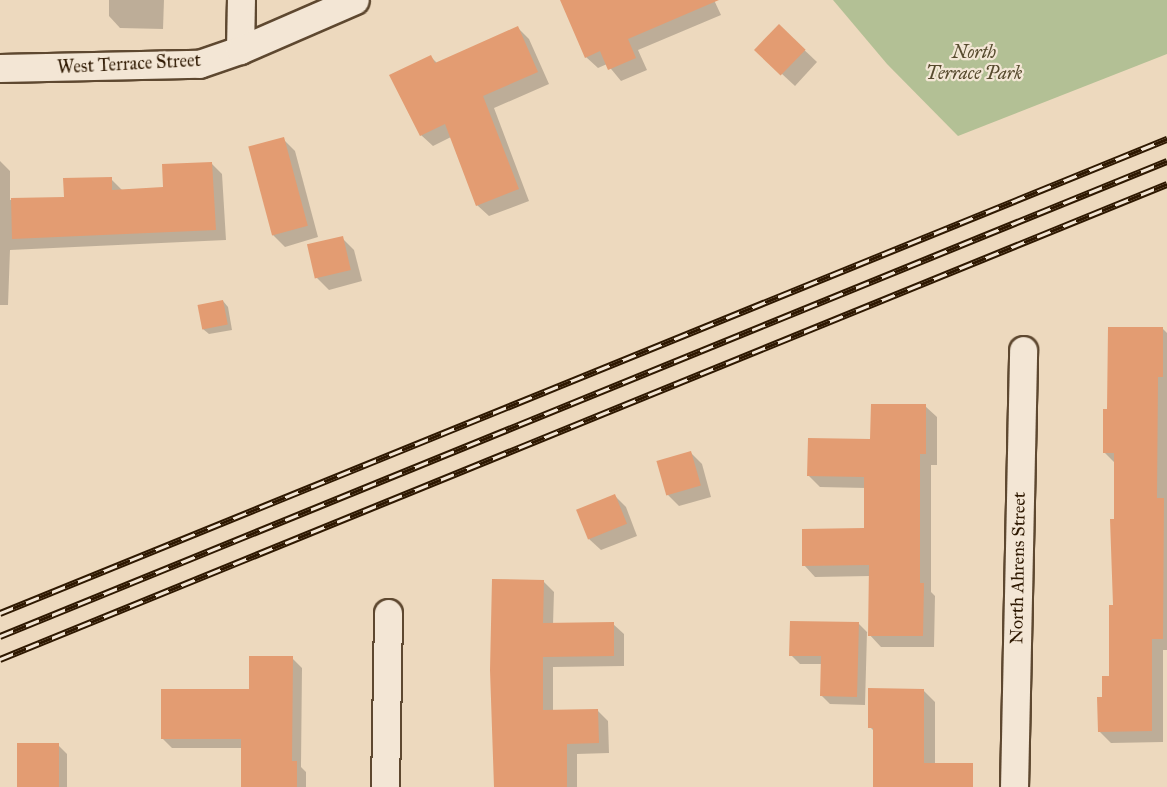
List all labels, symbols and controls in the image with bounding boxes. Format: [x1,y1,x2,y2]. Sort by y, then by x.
park label: North Terrace Park [926,42,1022,84]
street label: West Terrace Street [57,49,201,79]
street label: North Ahrens Street [1006,492,1030,644]

